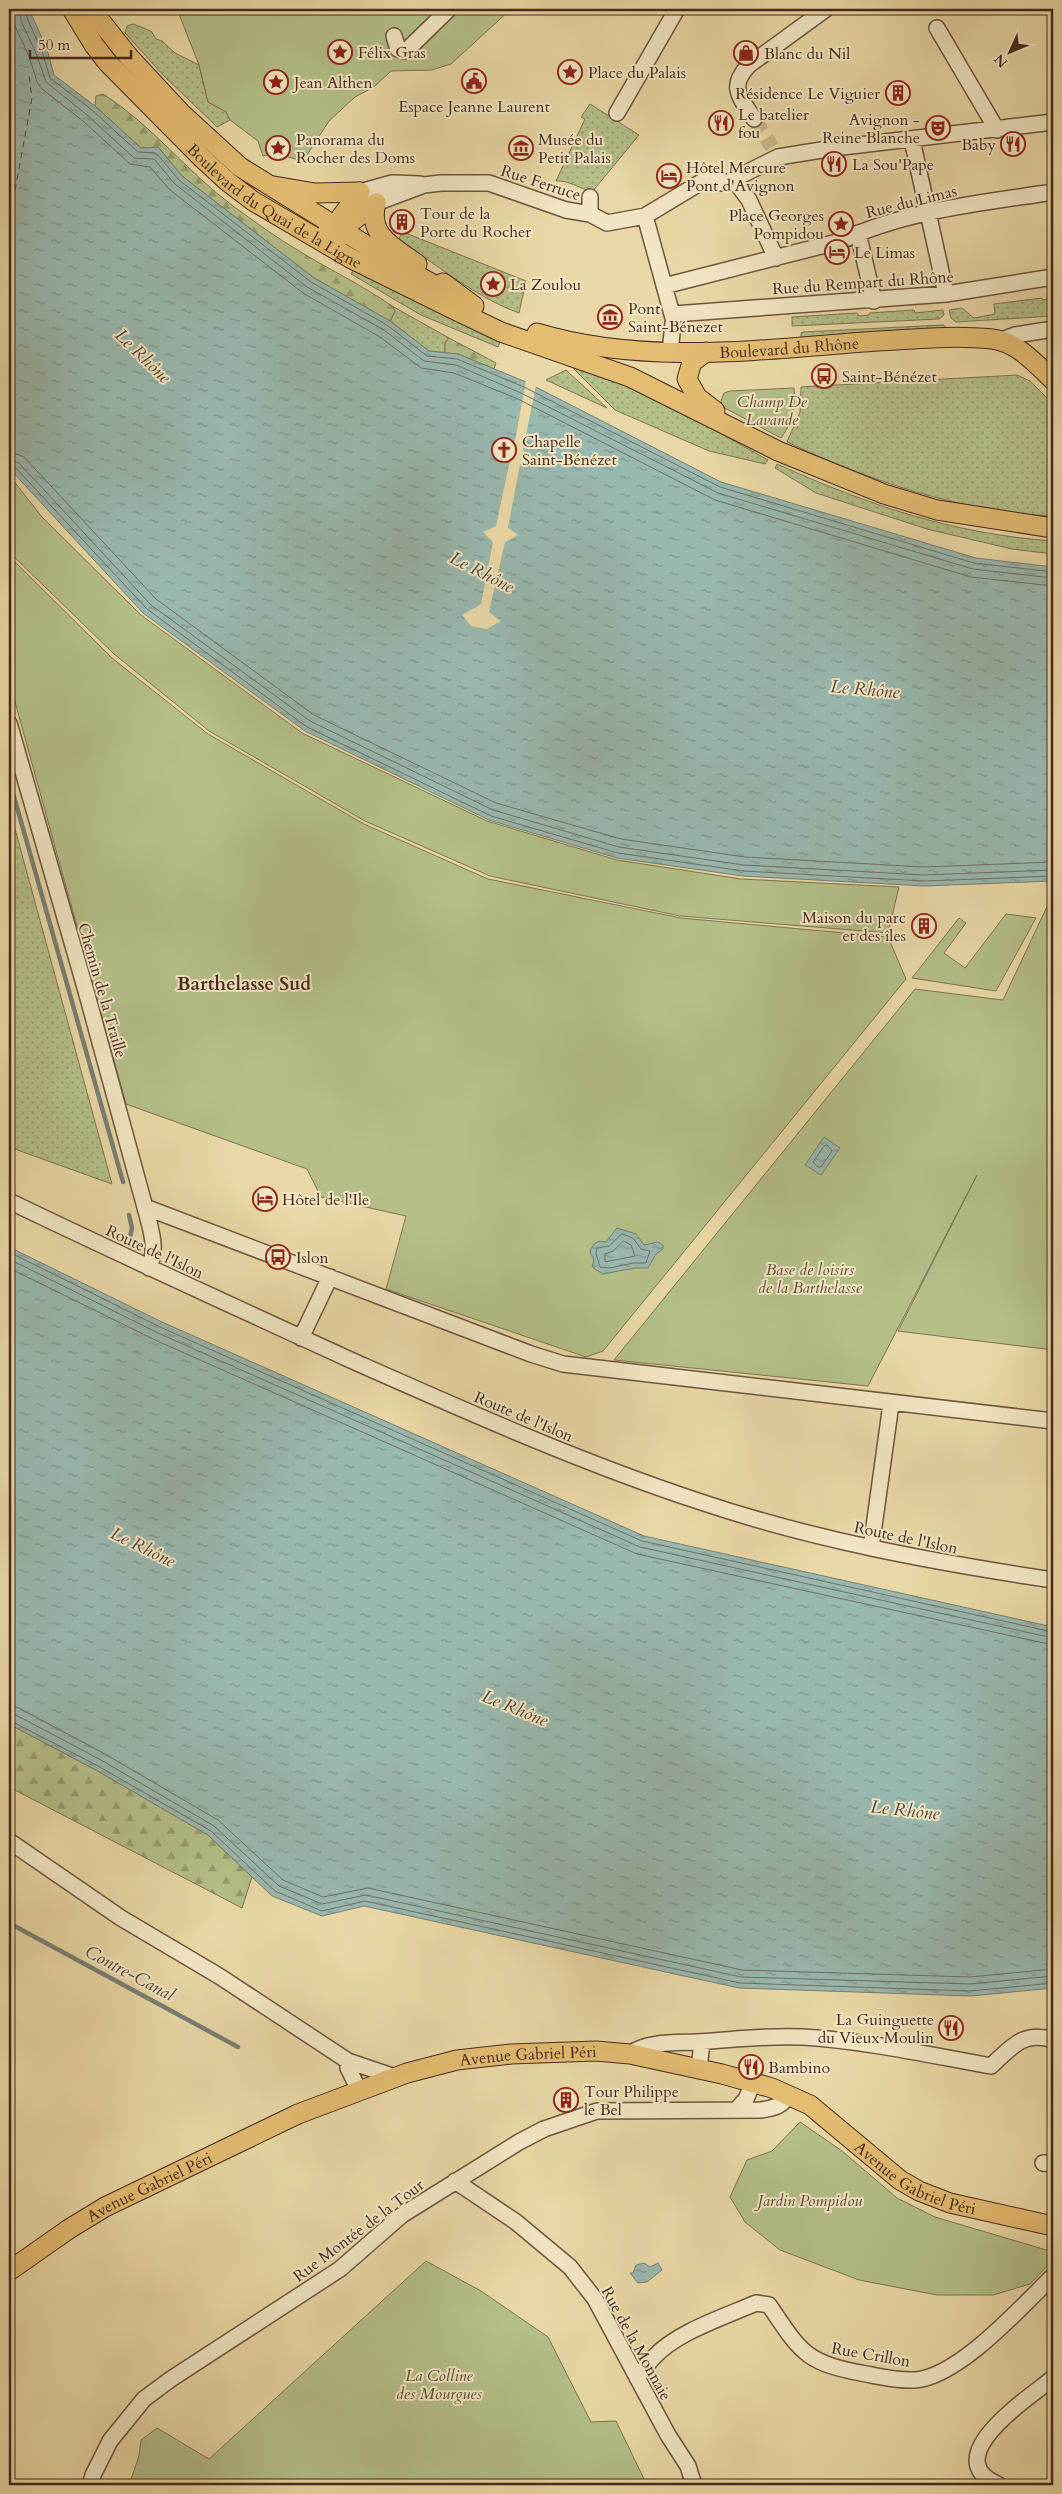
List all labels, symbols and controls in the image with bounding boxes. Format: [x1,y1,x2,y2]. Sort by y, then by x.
scale bar [30,28,131,60]
north arrow [984,28,1034,78]
text: 50 m [38,35,70,55]
place icon: Félix Gras [327,39,353,65]
shop icon: Blanc du Nil [733,40,759,66]
place label: Félix Gras [358,42,426,64]
place label: Blanc du Nil [764,43,850,65]
text: N [990,50,1012,72]
place icon: Place du Palais [557,59,583,85]
place label: Place du Palais [588,62,686,84]
public building icon: Espace Jeanne Laurent [461,68,487,94]
place icon: Jean Althen [263,69,289,95]
place label: Jean Althen [292,72,373,94]
building icon: Résidence Le Viguier [885,80,911,106]
place label: Résidence Le Viguier [735,83,880,105]
place label: Espace Jeanne Laurent [398,96,550,118]
place label: Le batelier fou [738,104,809,144]
place label: Avignon - Reine Blanche [822,109,920,149]
restaurant icon: Le batelier fou [708,110,734,136]
theatre icon: Avignon - Reine Blanche [925,115,951,141]
place label: Panorama du Rocher des Doms [296,129,415,169]
place label: Musée du Petit Palais [538,129,611,169]
restaurant icon: Baby [1000,131,1026,157]
place label: Baby [961,134,997,156]
place icon: Panorama du Rocher des Doms [265,135,291,161]
museum icon: Musée du Petit Palais [508,135,534,161]
street label: Boulevard du Quai de la Ligne [182,139,365,274]
restaurant icon: La Sou'Pape [821,151,847,177]
place label: La Sou'Pape [852,154,934,176]
place label: Hôtel Mercure Pont d'Avignon [686,157,794,197]
street label: Rue Ferruce [498,160,583,206]
hotel icon: Hôtel Mercure Pont d'Avignon [656,163,682,189]
street label: Rue du Limas [863,180,959,224]
place label: Tour de la Porte du Rocher [420,203,531,243]
place label: Place Georges Pompidou [729,205,824,245]
building icon: Tour de la Porte du Rocher [389,209,415,235]
place icon: Place Georges Pompidou [828,211,854,237]
hotel icon: Le Limas [824,239,850,265]
place label: Le Limas [854,242,915,264]
street label: Rue du Rempart du Rhône [772,266,955,300]
place icon: La Zoulou [480,271,506,297]
place label: La Zoulou [510,274,581,296]
place label: Pont Saint-Bénezet [628,298,723,338]
museum icon: Pont Saint-Bénezet [597,304,623,330]
water label: Le Rhône [109,323,177,390]
street label: Boulevard du Rhône [719,332,860,364]
bus stop icon: Saint-Bénézet [811,363,837,389]
place label: Saint-Bénézet [842,366,937,388]
park label: Champ De Lavande [737,391,808,431]
place label: Chapelle Saint-Bénézet [522,431,617,471]
church icon: Chapelle Saint-Bénézet [491,437,517,463]
water label: Le Rhône [445,546,519,600]
water label: Le Rhône [829,674,902,705]
place label: Maison du parc et des îles [802,907,906,947]
building icon: Maison du parc et des îles [911,913,937,939]
street label: Chemin de la Traille [72,920,132,1060]
district label: Barthelasse Sud [177,971,311,997]
hotel icon: Hôtel de l'Ile [252,1186,278,1212]
place label: Hôtel de l'Ile [282,1189,369,1211]
street label: Route de l'Islon [102,1220,207,1284]
bus stop icon: Islon [265,1244,291,1270]
place label: Islon [296,1247,329,1269]
park label: Base de loisirs de la Barthelasse [758,1259,863,1299]
street label: Route de l'Islon [471,1386,576,1448]
street label: Route de l'Islon [852,1516,960,1560]
water label: Le Rhône [106,1521,180,1574]
water label: Le Rhône [478,1684,553,1733]
water label: Le Rhône [869,1794,942,1827]
water label: Contre-Canal [81,1939,180,2008]
place label: La Guinguette du Vieux Moulin [818,2009,934,2049]
restaurant icon: La Guinguette du Vieux Moulin [938,2015,964,2041]
street label: Avenue Gabriel Péri [458,2041,597,2072]
restaurant icon: Bambino [738,2054,764,2080]
place label: Bambino [768,2057,831,2079]
place label: Tour Philippe le Bel [584,2081,679,2121]
building icon: Tour Philippe le Bel [553,2087,579,2113]
street label: Avenue Gabriel Péri [849,2137,978,2221]
street label: Avenue Gabriel Péri [83,2147,216,2228]
street label: Rue Montée de la Tour [289,2174,429,2287]
park label: Jardin Pompidou [753,2190,863,2212]
street label: Rue de la Monnaie [596,2282,677,2405]
street label: Rue Crillon [830,2337,912,2373]
park label: La Colline des Mourgues [396,2365,483,2405]

